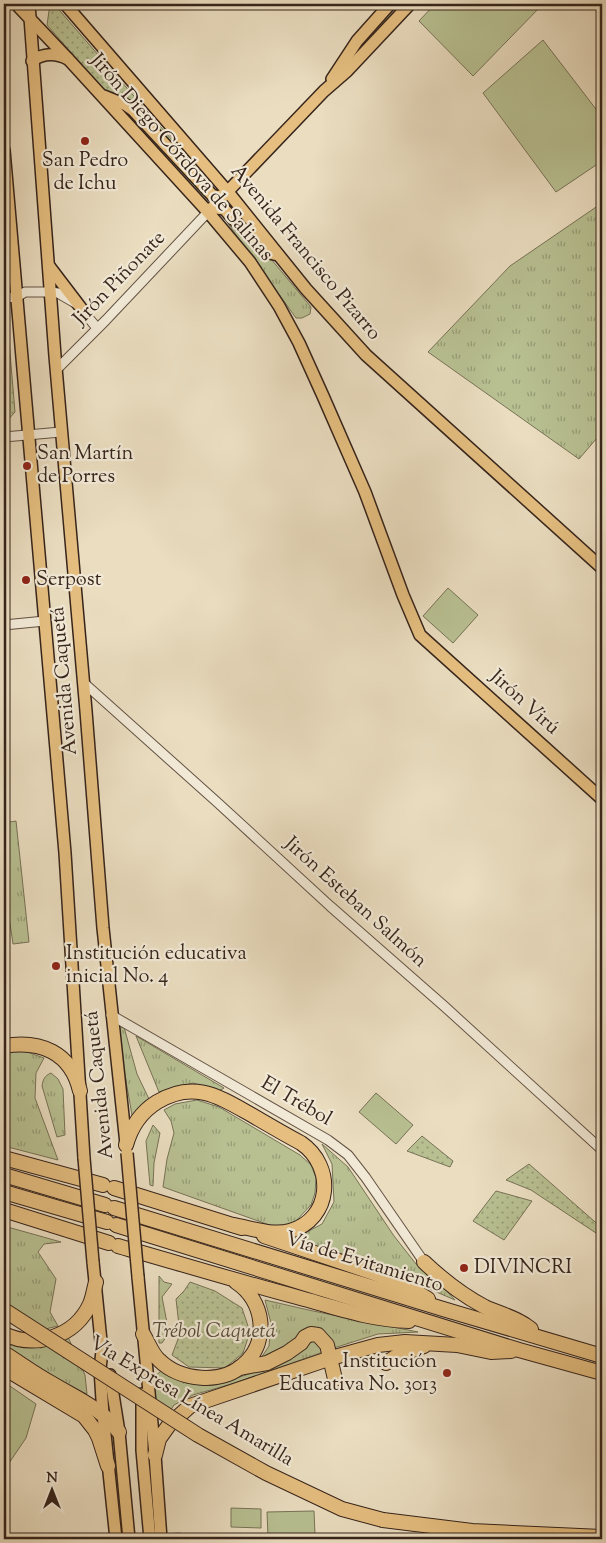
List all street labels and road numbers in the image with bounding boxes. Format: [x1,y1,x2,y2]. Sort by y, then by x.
street label: Jirón Diego Córdova de Salinas [82,47,280,268]
street label: Avenida Francisco Pizarro [223,159,387,347]
street label: Jirón Piñonate [66,225,173,334]
street label: Avenida Caquetá [44,605,86,757]
street label: Jirón Virú [482,663,566,743]
street label: Jirón Esteban Salmón [276,830,433,975]
street label: Avenida Caquetá [78,1009,122,1161]
street label: El Trébol [255,1070,337,1134]
street label: Vía de Evitamiento [281,1225,447,1301]
street label: Vía Expresa Línea Amarilla [83,1329,299,1475]

